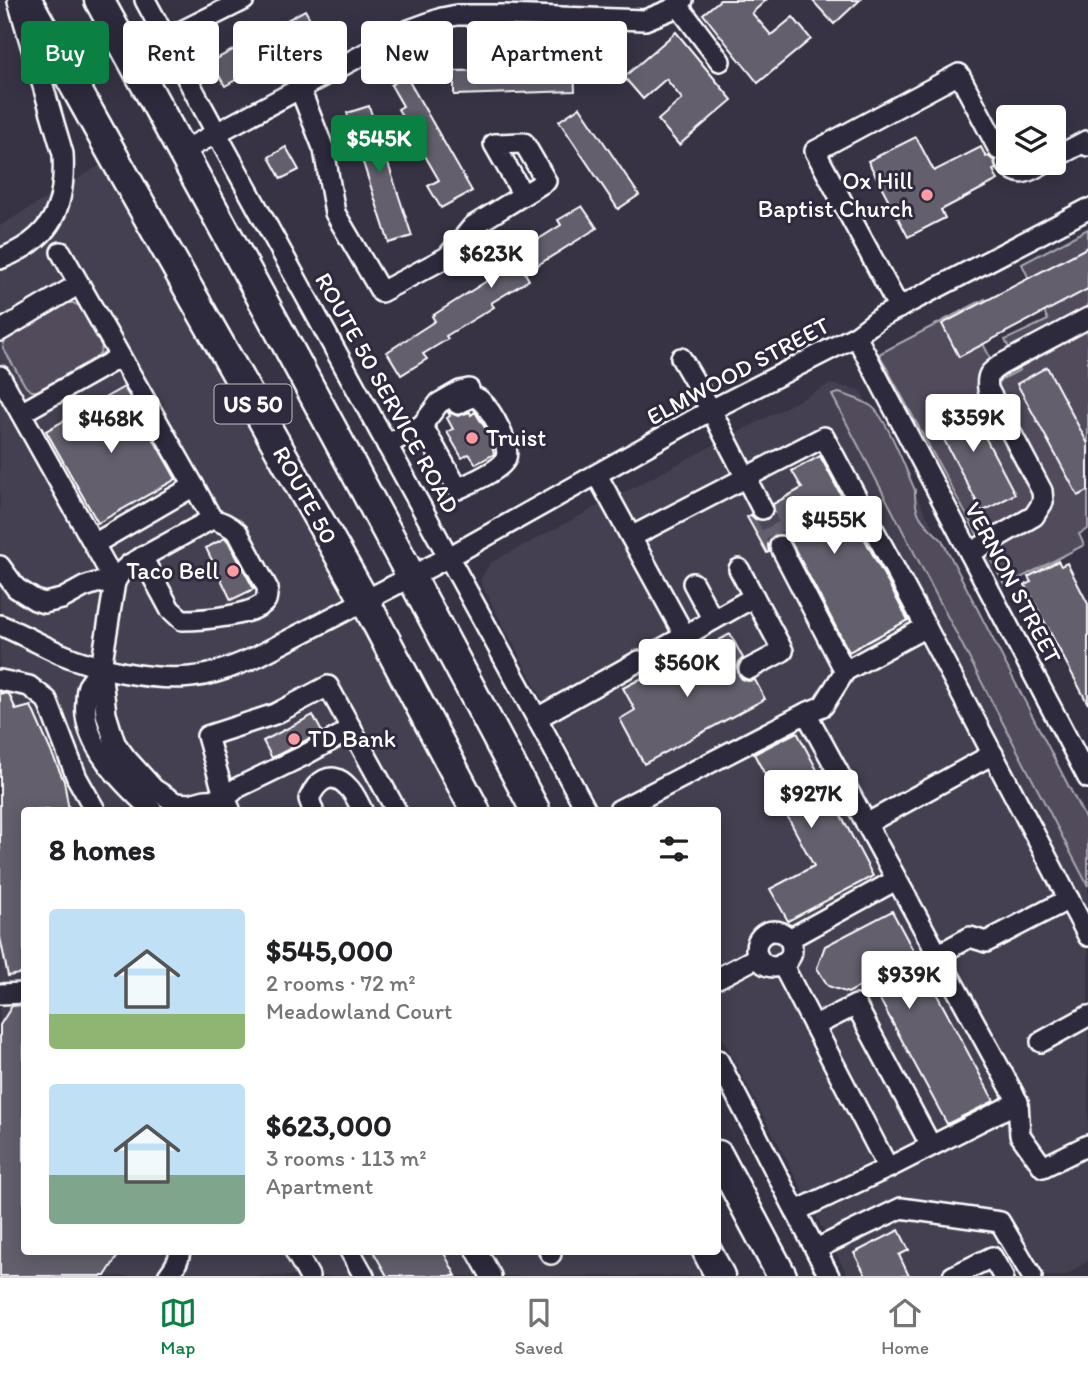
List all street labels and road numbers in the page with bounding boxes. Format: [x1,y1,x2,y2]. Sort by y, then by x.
street label: ROUTE 50 SERVICE ROAD [309,267,466,518]
street label: ELMWOOD STREET [641,310,835,431]
road number: US 50 [215,384,292,424]
street label: ROUTE 50 [267,441,344,549]
street label: VERNON STREET [959,497,1068,669]

